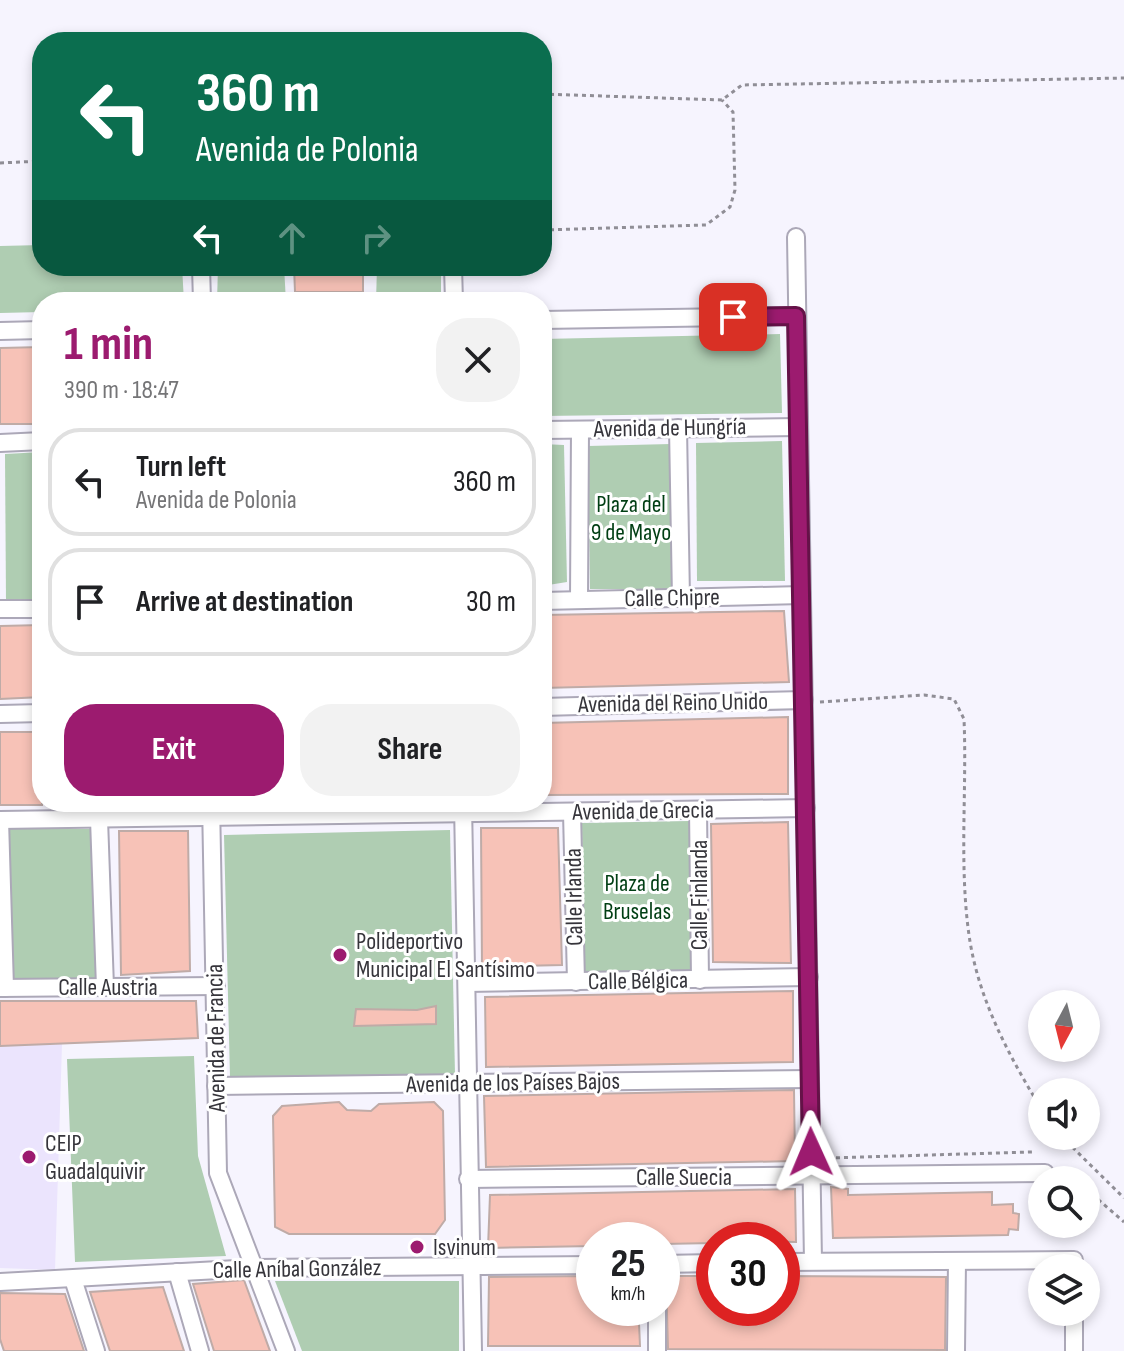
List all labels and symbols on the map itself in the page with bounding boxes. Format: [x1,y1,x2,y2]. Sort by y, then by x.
pin [699,283,767,351]
street label: Avenida de Hungría [592,412,747,444]
park label: Plaza del 9 de Mayo [591,490,671,547]
street label: Calle Chipre [624,583,720,613]
street label: Avenida del Reino Unido [577,687,768,719]
street label: Avenida de Grecia [571,795,714,827]
street label: Calle Finlanda [685,840,714,950]
street label: Calle Irlanda [559,848,589,946]
park label: Plaza de Bruselas [603,869,671,926]
place label: Polideportivo Municipal El Santísimo [356,927,535,984]
marker: Polideportivo Municipal El Santísimo [331,946,349,964]
street label: Avenida de Francia [200,964,232,1113]
street label: Calle Bélgica [588,966,688,996]
street label: Calle Austria [58,973,158,1002]
north arrow [1028,990,1100,1062]
street label: Avenida de los Países Bajos [405,1067,620,1099]
position arrow [769,1110,853,1194]
place label: CEIP Guadalquivir [45,1129,145,1186]
marker: CEIP Guadalquivir [20,1148,38,1166]
street label: Calle Suecia [636,1163,732,1192]
speed limit sign: 30 [696,1222,800,1326]
place label: Isvinum [433,1233,496,1262]
marker: Isvinum [408,1238,426,1256]
street label: Calle Aníbal González [212,1253,382,1285]

